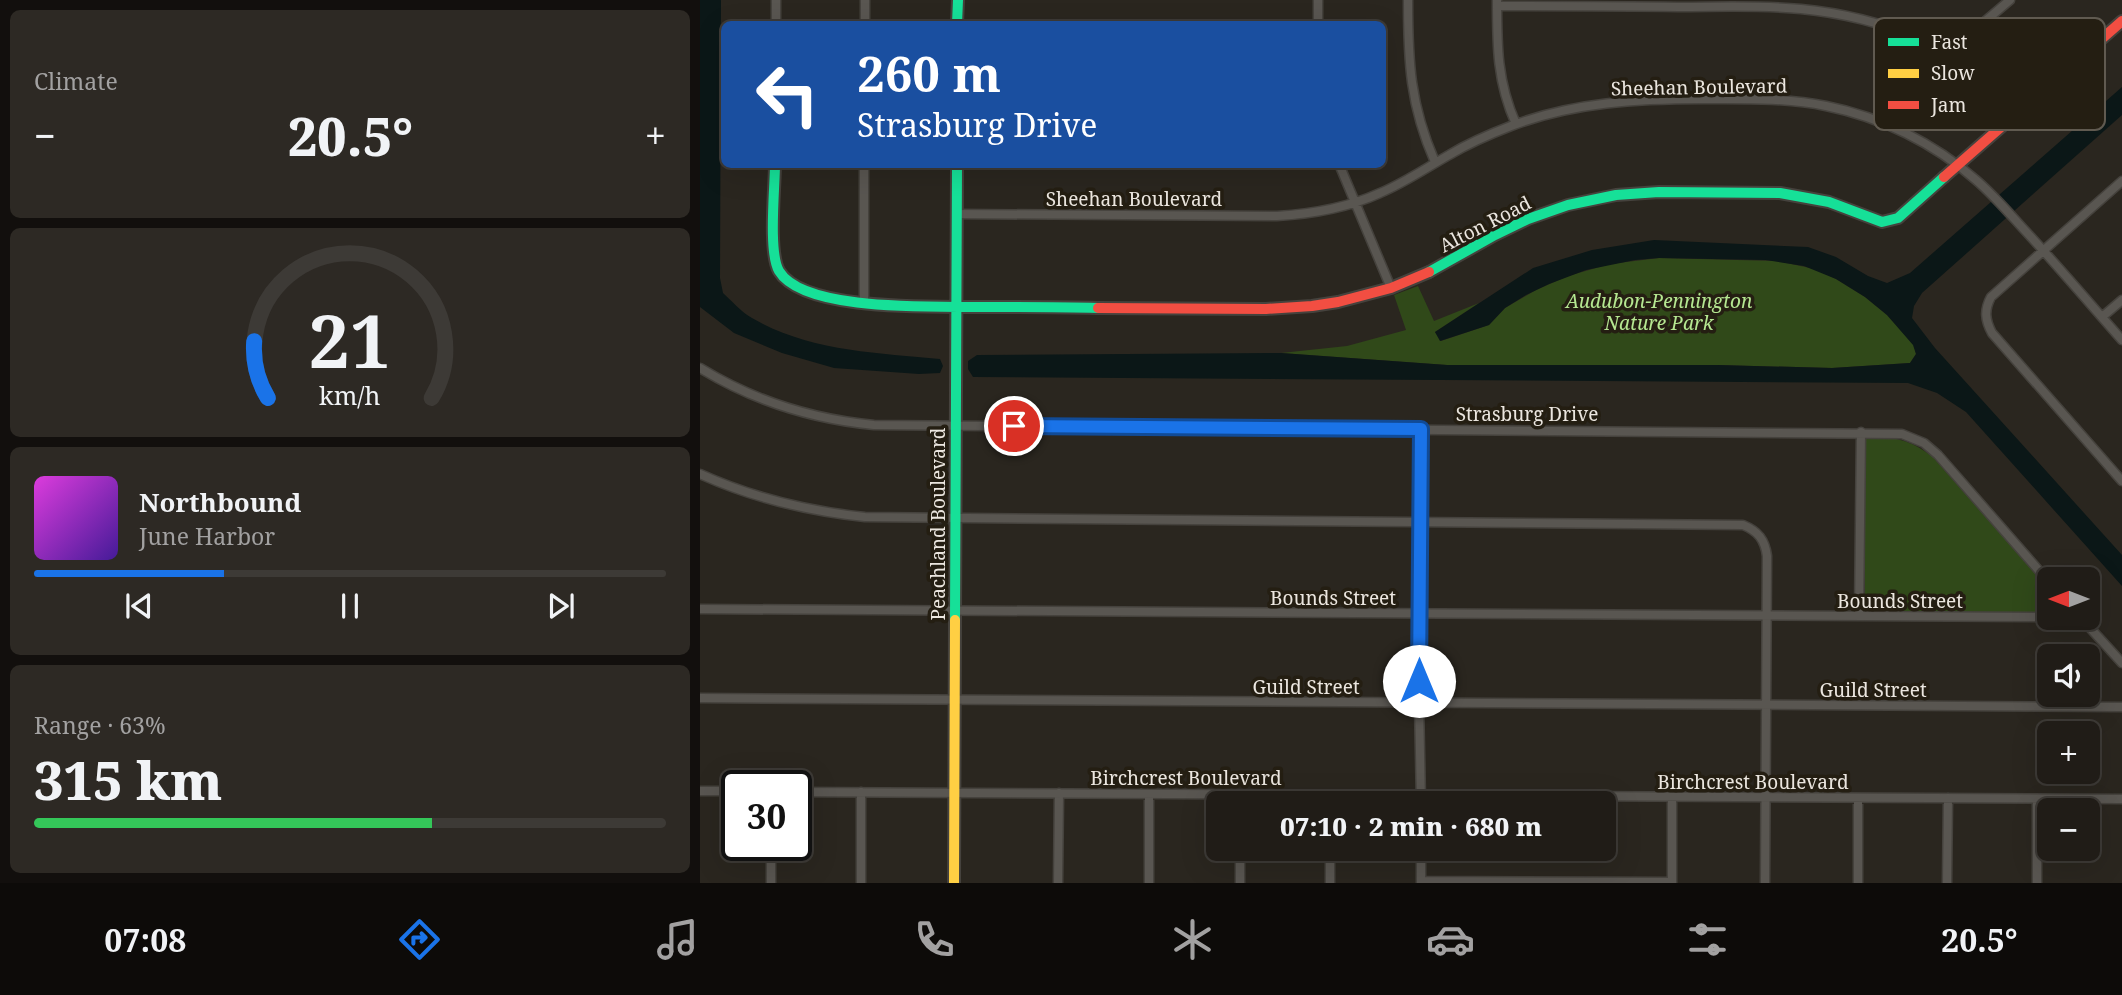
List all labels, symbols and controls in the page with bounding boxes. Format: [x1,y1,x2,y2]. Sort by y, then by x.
legend [1874,18,2105,130]
text: Fast [1931,29,1968,55]
text: 260 m [857,40,1001,106]
icon: left [742,49,833,140]
text: Slow [1931,60,1975,86]
text: Climate [34,65,118,97]
street label: Sheehan Boulevard [1611,72,1788,102]
text: Jam [1930,92,1966,118]
text: 20.5° [288,100,413,171]
text: Strasburg Drive [857,103,1097,146]
text: − [34,109,56,161]
text: + [645,109,666,161]
street label: Sheehan Boulevard [1046,186,1223,212]
street label: Alton Road [1435,190,1536,258]
park label: Audubon-Pennington Nature Park [1564,288,1753,336]
text: 21 [309,291,391,390]
text: km/h [319,378,381,412]
pin [984,396,1044,456]
street label: Strasburg Drive [1456,401,1598,427]
icon: arrive [995,407,1033,445]
street label: Peachland Boulevard [925,427,951,621]
text: Northbound [139,484,301,520]
text: June Harbor [139,520,275,552]
north arrow [2037,567,2100,630]
map controls [2037,567,2100,861]
street label: Bounds Street [1270,585,1396,611]
icon: previous [120,587,158,625]
icon: pause [331,587,369,625]
icon: next [542,587,580,625]
street label: Bounds Street [1837,588,1963,614]
position arrow [1382,644,1456,718]
button: sound [2037,644,2100,707]
street label: Guild Street [1252,674,1360,700]
street label: Guild Street [1819,677,1927,703]
text: Range · 63% [34,709,166,741]
button: + [2037,721,2100,784]
text: 315 km [34,744,222,815]
street label: Birchcrest Boulevard [1090,765,1282,791]
street label: Birchcrest Boulevard [1657,769,1849,795]
speed limit sign: 30 [721,770,812,861]
button: − [2037,798,2100,861]
text: 07:10 · 2 min · 680 m [1280,808,1542,844]
icon: directions [395,915,444,964]
icon: music [653,915,702,964]
icon: phone [910,915,959,964]
icon: climate [1168,915,1217,964]
icon: car [1426,915,1475,964]
icon: filters [1683,915,1732,964]
text: 07:08 [104,918,186,961]
text: 20.5° [1941,918,2018,961]

